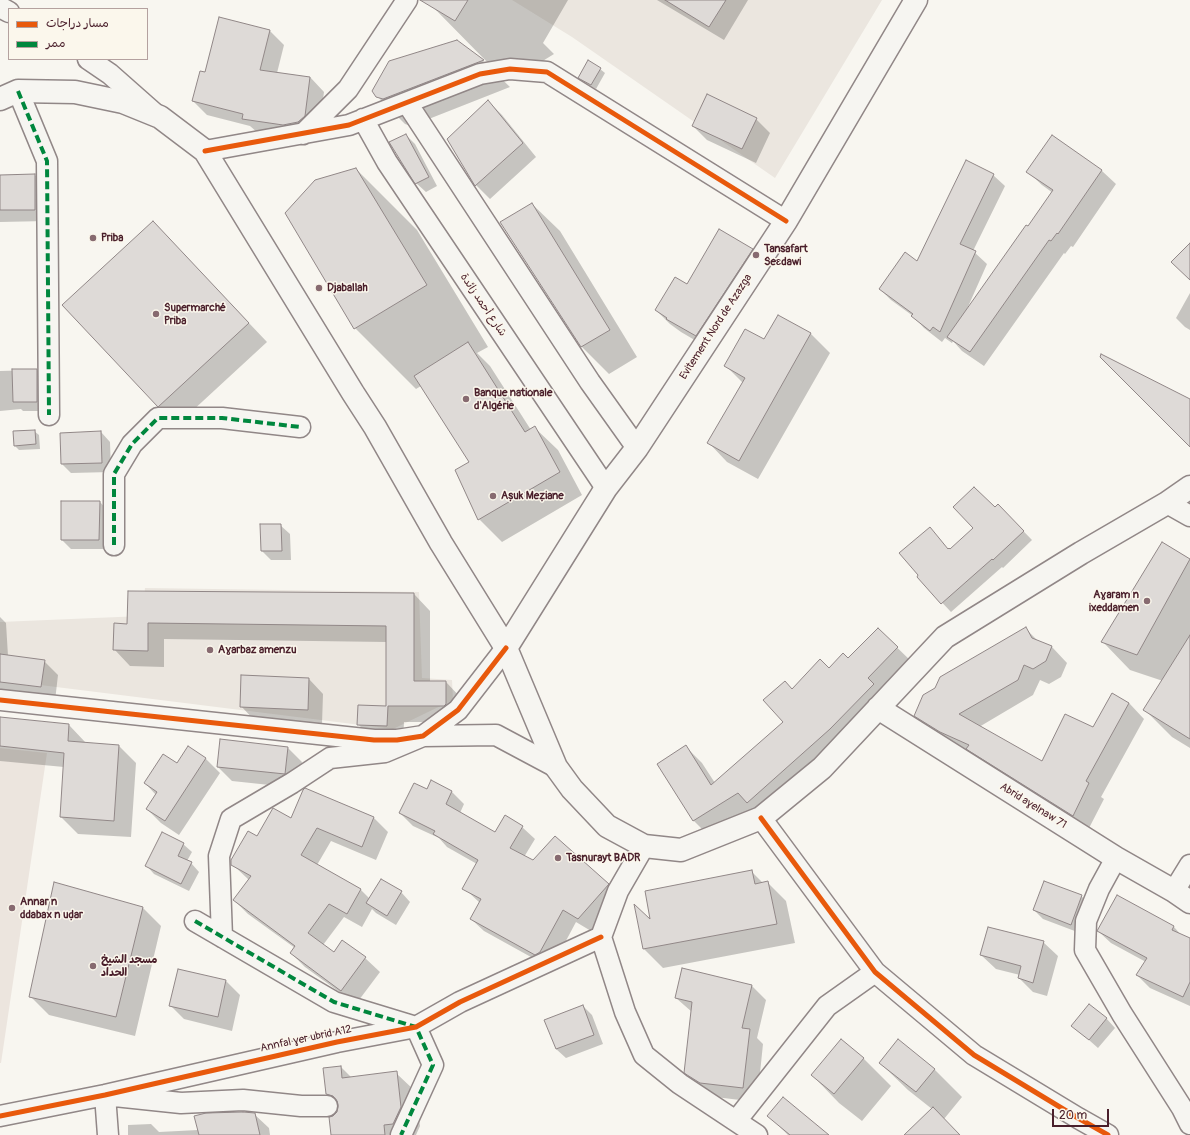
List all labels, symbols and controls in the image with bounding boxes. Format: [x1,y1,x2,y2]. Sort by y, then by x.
legend [8,8,148,60]
text: مسار دراجات [46,16,109,31]
text: ممر [46,36,65,51]
place label: Priba [101,231,123,245]
marker: Priba [88,233,98,243]
place label: Tansafart Seɛdawi [764,242,808,268]
marker: Tansafart Seɛdawi [751,250,761,260]
street label: شارع أحمد زائدة [457,271,509,339]
street label: Evitement Nord de Azazga [677,272,755,382]
place label: Djaballah [327,281,368,295]
marker: Djaballah [314,283,324,293]
place label: Supermarché Priba [164,301,226,327]
marker: Supermarché Priba [151,309,161,319]
place label: Banque nationale d'Algérie [474,386,552,412]
marker: Banque nationale d'Algérie [461,394,471,404]
place label: Aṣuk Meẓiane [501,489,564,503]
marker: Aṣuk Meẓiane [488,491,498,501]
place label: Aɣaram n ixeddamen [1089,588,1139,614]
marker: Aɣaram n ixeddamen [1142,596,1152,606]
place label: Aɣarbaz amenzu [218,643,297,657]
marker: Aɣarbaz amenzu [205,645,215,655]
street label: Abrid aɣelnaw 71 [997,780,1069,832]
place label: Tasnurayt BADR [566,851,640,865]
marker: Tasnurayt BADR [553,853,563,863]
place label: Annar n ddabax n uḍar [20,895,83,921]
marker: Annar n ddabax n uḍar [7,903,17,913]
place label: مسجد الشيخ الحداد [101,953,157,979]
marker: مسجد الشيخ الحداد [88,961,98,971]
street label: Annfal ɣer ubrid A12 [259,1023,353,1055]
scale bar [1054,1101,1111,1127]
text: 20 m [1059,1108,1087,1123]

